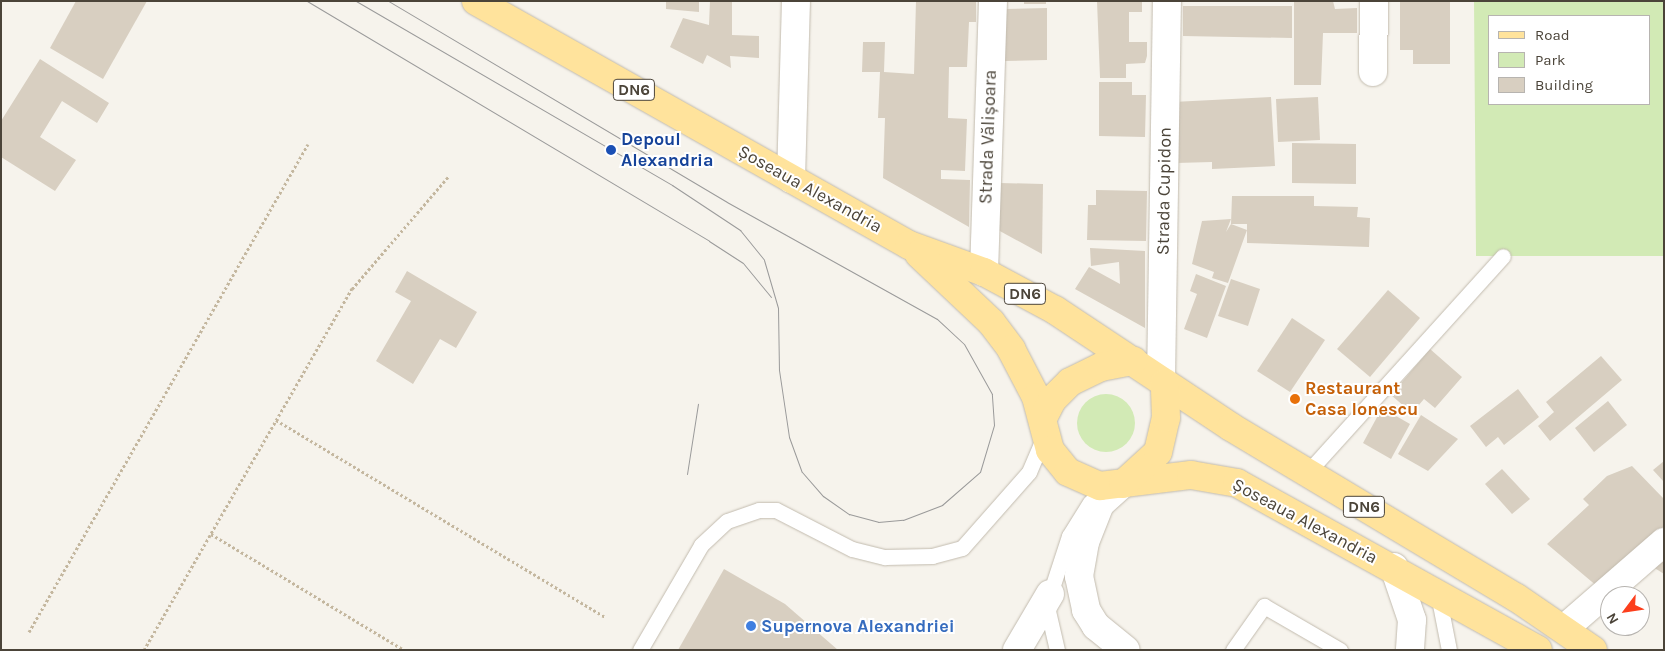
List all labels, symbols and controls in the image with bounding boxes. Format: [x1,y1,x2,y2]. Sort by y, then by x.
legend [1488,15,1650,105]
text: Road [1535,26,1570,44]
text: Park [1535,51,1565,69]
street label: Strada Vălișoara [975,69,1001,205]
road number: DN6 [613,76,655,104]
text: Building [1535,76,1593,94]
street label: Strada Cupidon [1152,127,1176,255]
place label: Depoul Alexandria [621,129,714,172]
street label: Șoseaua Alexandria [734,140,886,238]
marker: Depoul Alexandria [605,144,617,156]
road number: DN6 [1004,280,1046,308]
place label: Restaurant Casa Ionescu [1305,378,1418,420]
marker: Restaurant Casa Ionescu [1289,393,1301,405]
street label: Șoseaua Alexandria [1229,474,1381,568]
road number: DN6 [1343,494,1385,520]
north arrow [1600,586,1650,636]
text: N [1603,610,1622,627]
place label: Supernova Alexandriei [761,615,955,637]
marker: Supernova Alexandriei [745,620,757,632]

